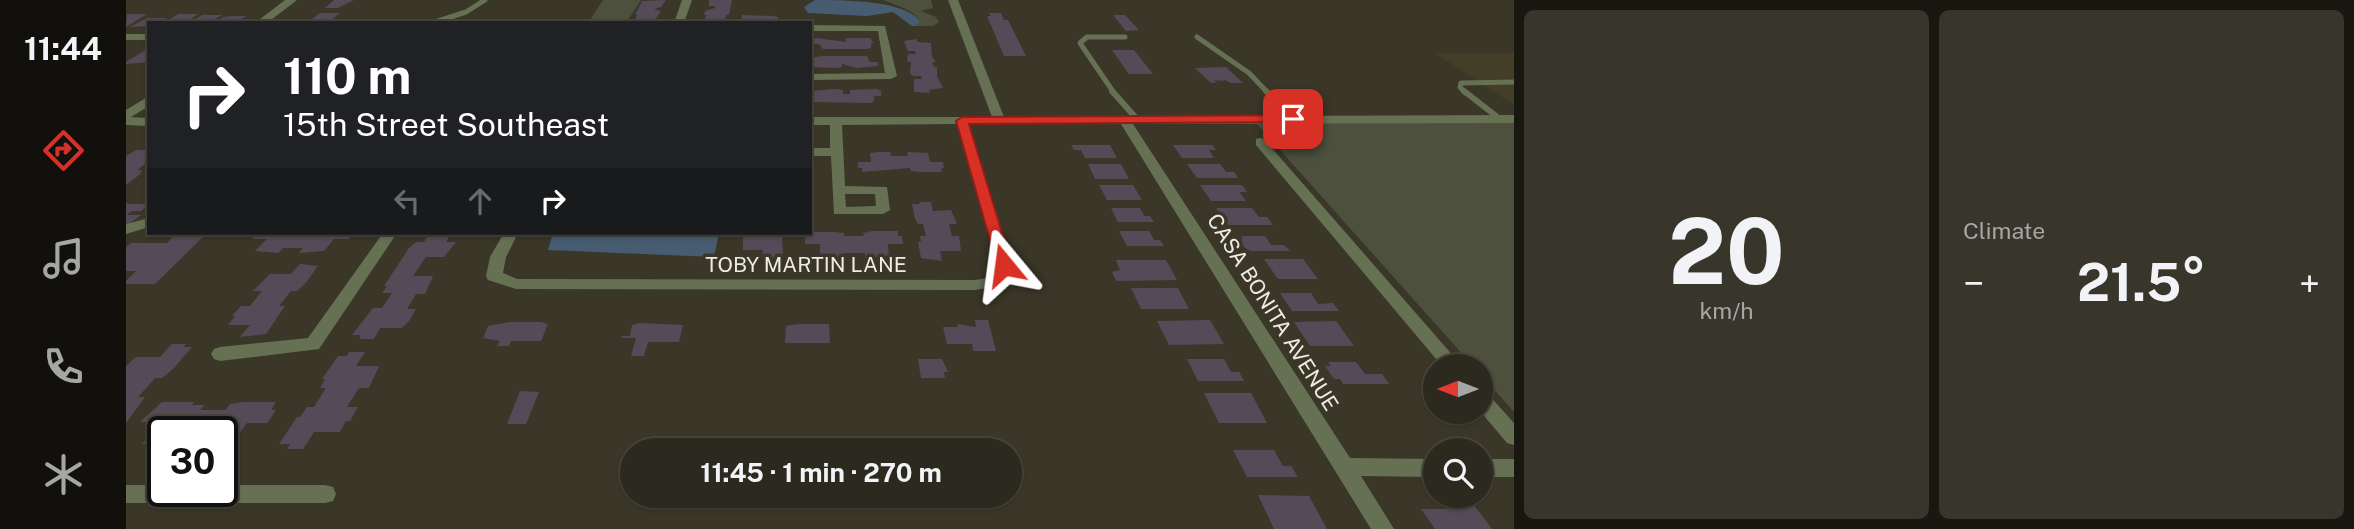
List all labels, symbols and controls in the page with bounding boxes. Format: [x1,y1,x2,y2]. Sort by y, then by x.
text: 11:44 [24,30,102,67]
text: 110 m [283,47,411,105]
icon: right [168,49,259,140]
pin [1263,89,1323,149]
icon: arrive [1274,100,1312,138]
text: 15th Street Southeast [283,106,609,143]
icon: directions [39,126,88,175]
icon: left [388,182,426,220]
icon: ahead [461,182,499,220]
icon: right [534,182,572,220]
text: 20 [1668,198,1785,304]
street label: CASA BONITA AVENUE [1202,209,1344,415]
text: Climate [1963,217,2045,244]
position arrow [967,228,1041,302]
icon: music [39,234,88,283]
street label: TOBY MARTIN LANE [705,252,907,277]
text: 21.5° [2077,252,2206,313]
text: − [1963,261,1984,306]
text: + [2299,261,2320,306]
text: km/h [1699,297,1754,324]
icon: phone [39,342,88,391]
north arrow [1423,354,1493,424]
map controls [1423,354,1493,508]
speed limit sign: 30 [147,416,238,507]
button: search [1423,438,1493,508]
icon: climate [39,450,88,499]
text: 11:45 · 1 min · 270 m [700,457,942,488]

